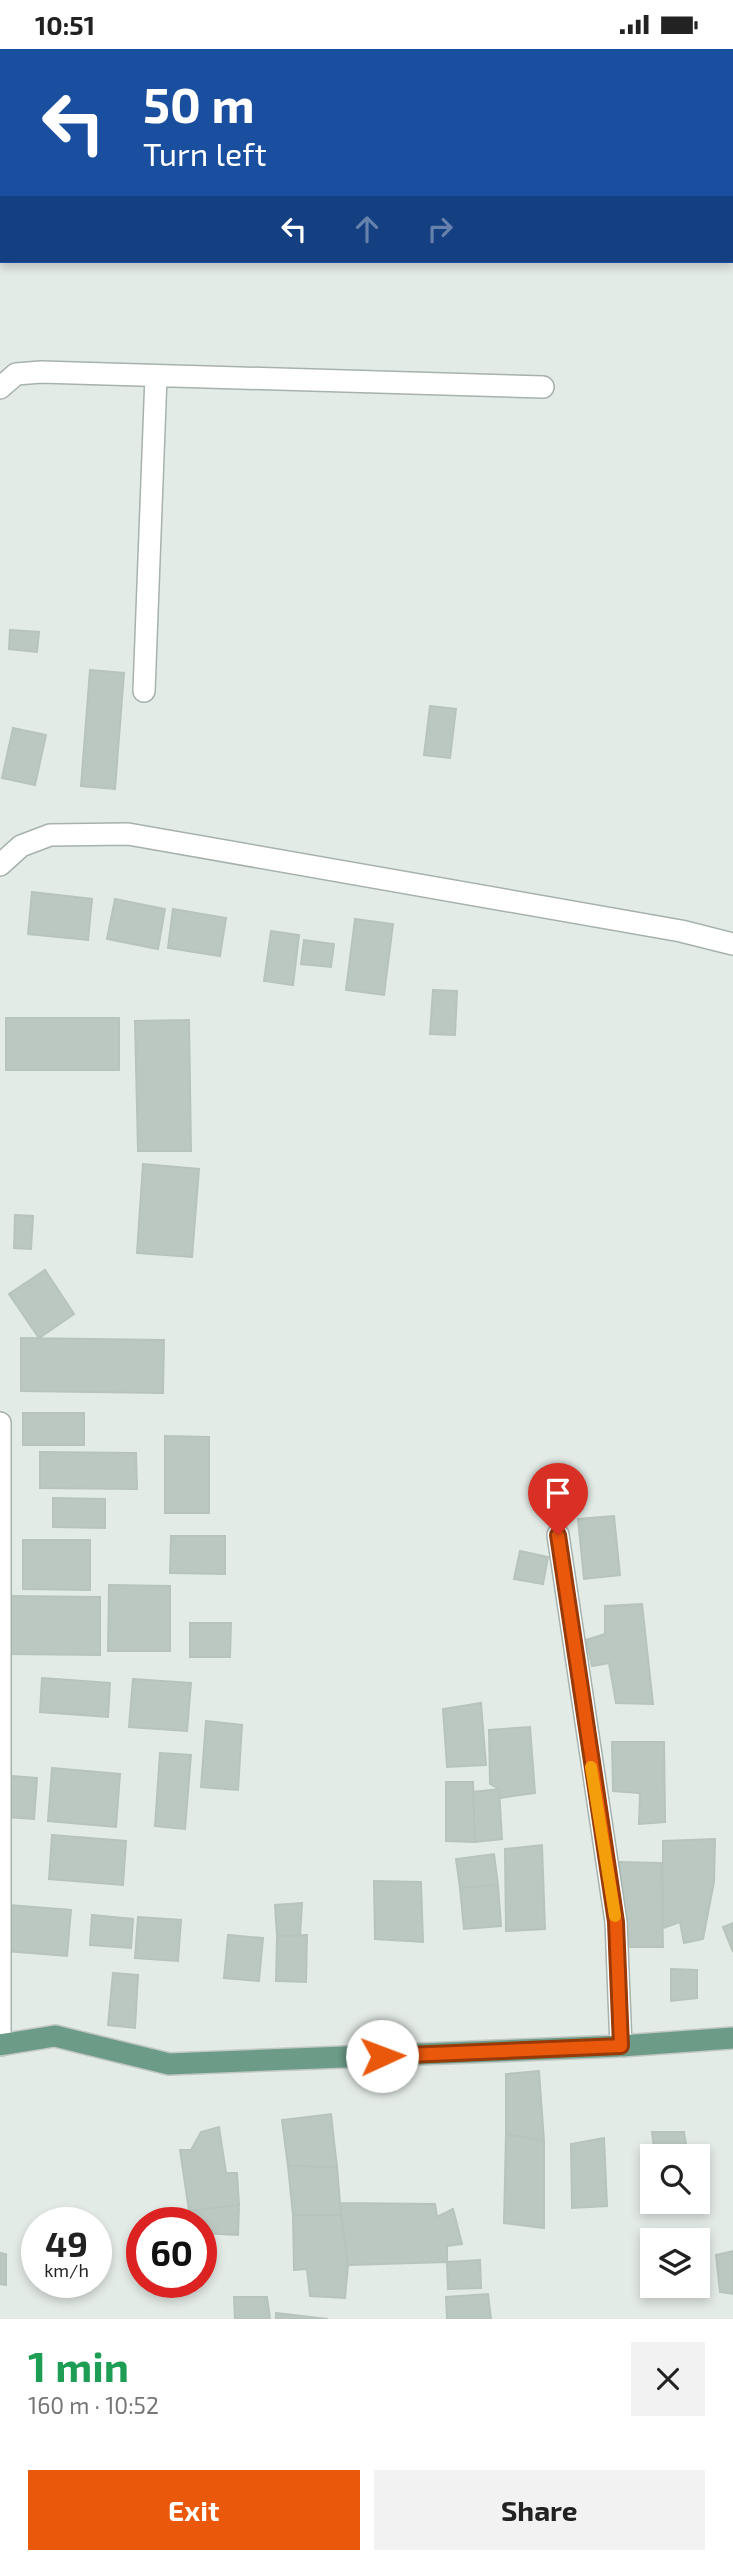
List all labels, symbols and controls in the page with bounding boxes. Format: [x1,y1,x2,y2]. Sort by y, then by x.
text: 10:51 [35,9,95,40]
text: 50 m [143,74,255,133]
icon: left [28,77,119,168]
text: Turn left [143,134,267,172]
icon: left [275,210,313,248]
icon: ahead [348,210,386,248]
icon: right [421,210,459,248]
pin [528,1463,588,1535]
icon: arrive [539,1474,577,1512]
position arrow [345,2019,419,2093]
map controls [640,2144,710,2298]
button: search [640,2144,710,2214]
speed limit sign: 60 [126,2207,217,2298]
text: 49 [45,2222,88,2264]
button: layers [640,2228,710,2298]
text: km/h [44,2259,89,2281]
text: 1 min [28,2340,129,2390]
button: close [631,2342,705,2416]
text: 160 m · 10:52 [28,2391,159,2419]
button: Exit [28,2470,360,2550]
button: Share [374,2470,705,2550]

